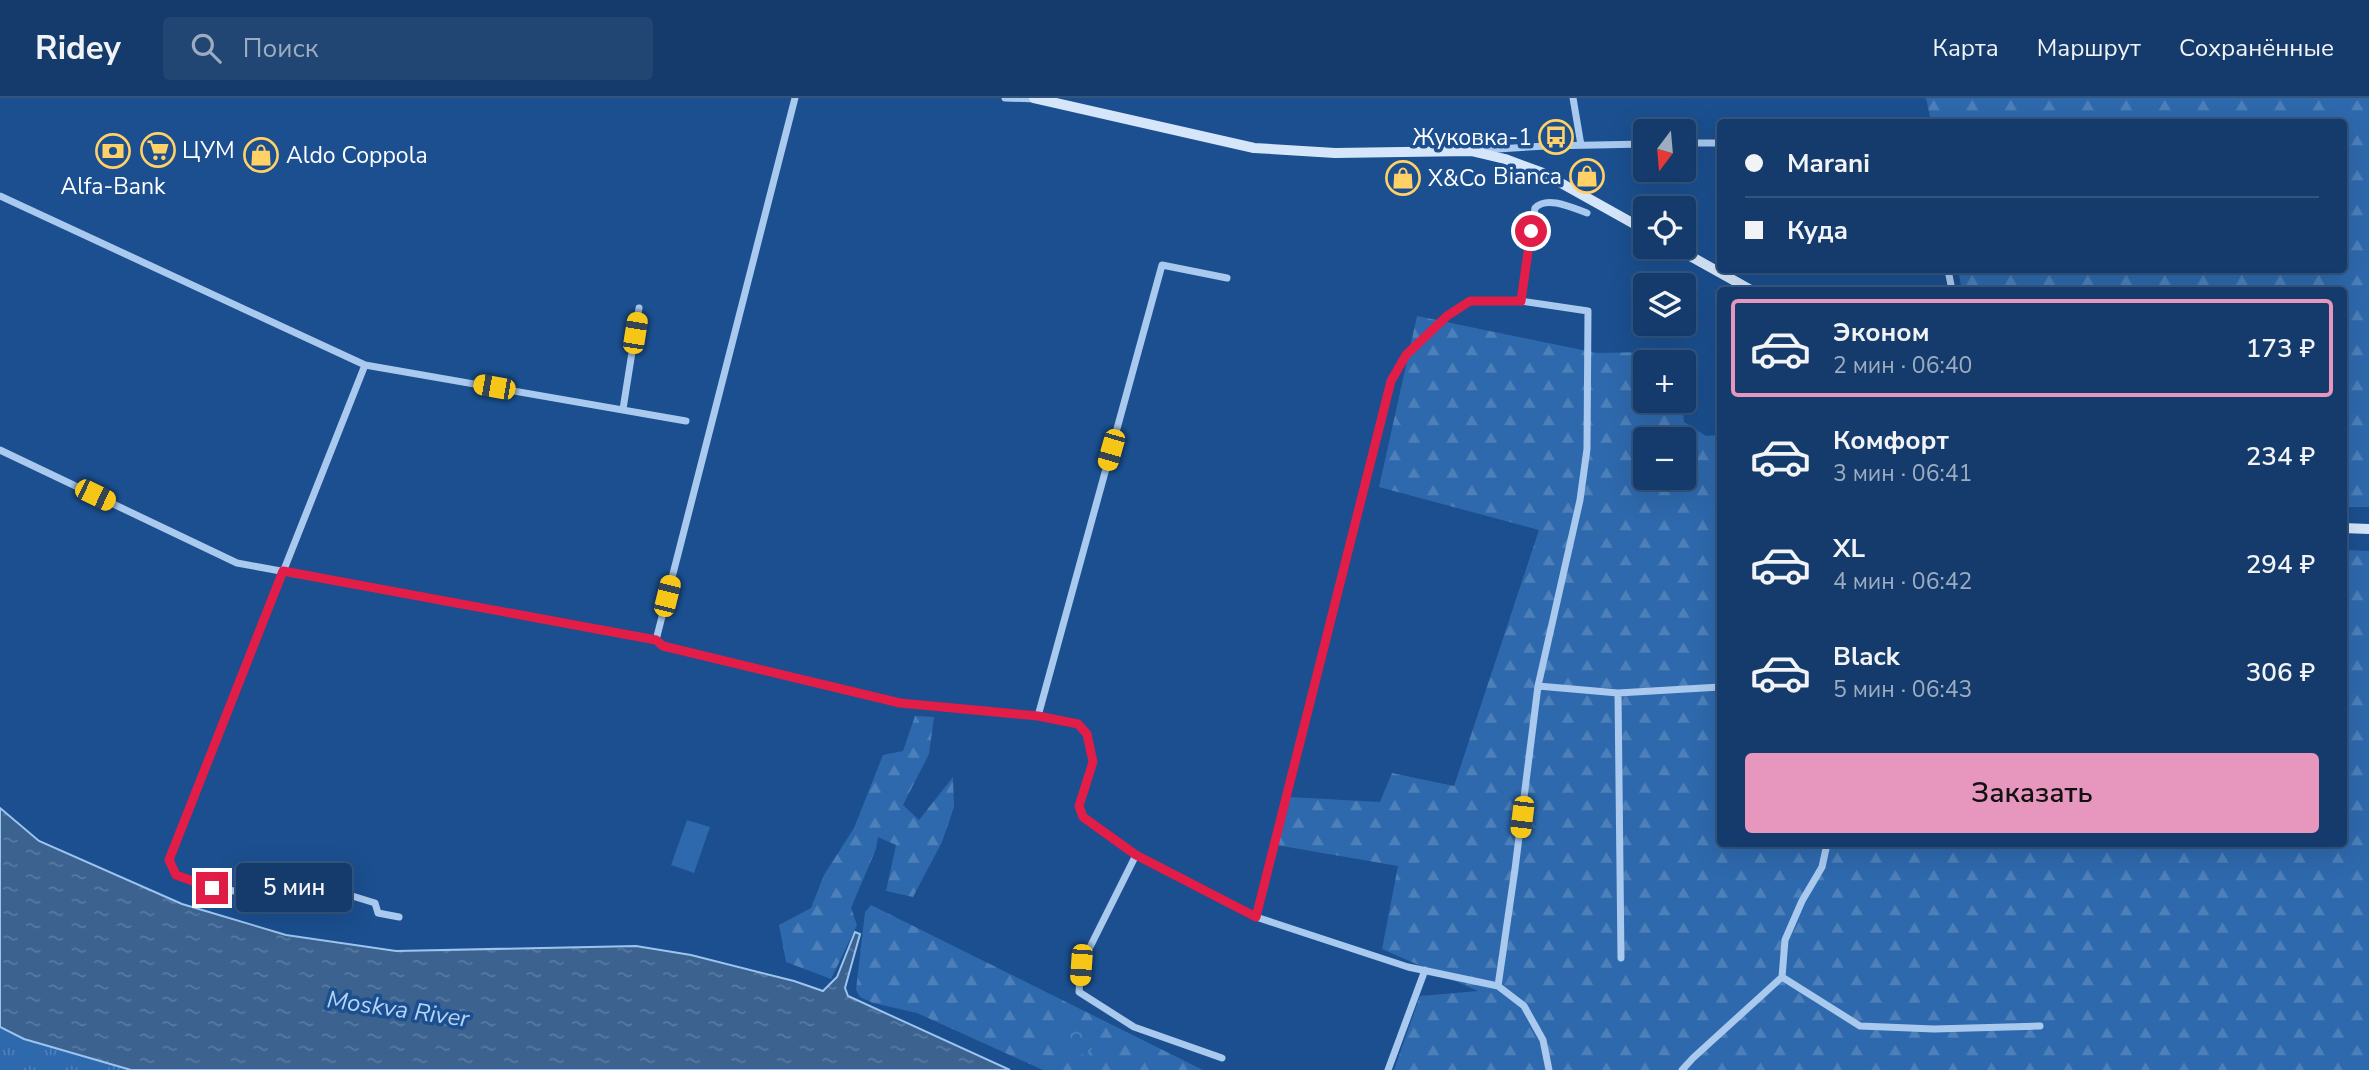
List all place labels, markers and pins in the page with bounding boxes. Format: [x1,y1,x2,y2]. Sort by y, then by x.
bus stop icon: Жуковка-1 [1537,118,1575,156]
place label: Жуковка-1 [1412,122,1532,153]
supermarket icon: ЦУМ [139,131,177,169]
bank icon: Alfa-Bank [94,132,132,170]
place label: ЦУМ [182,135,235,166]
shop icon: Aldo Coppola [242,136,280,174]
place label: Aldo Coppola [286,140,428,171]
shop icon: Bianca [1568,157,1606,195]
shop icon: X&Co [1384,159,1422,197]
place label: Bianca [1493,161,1562,192]
place label: X&Co [1428,163,1486,194]
place label: Alfa-Bank [60,171,166,202]

